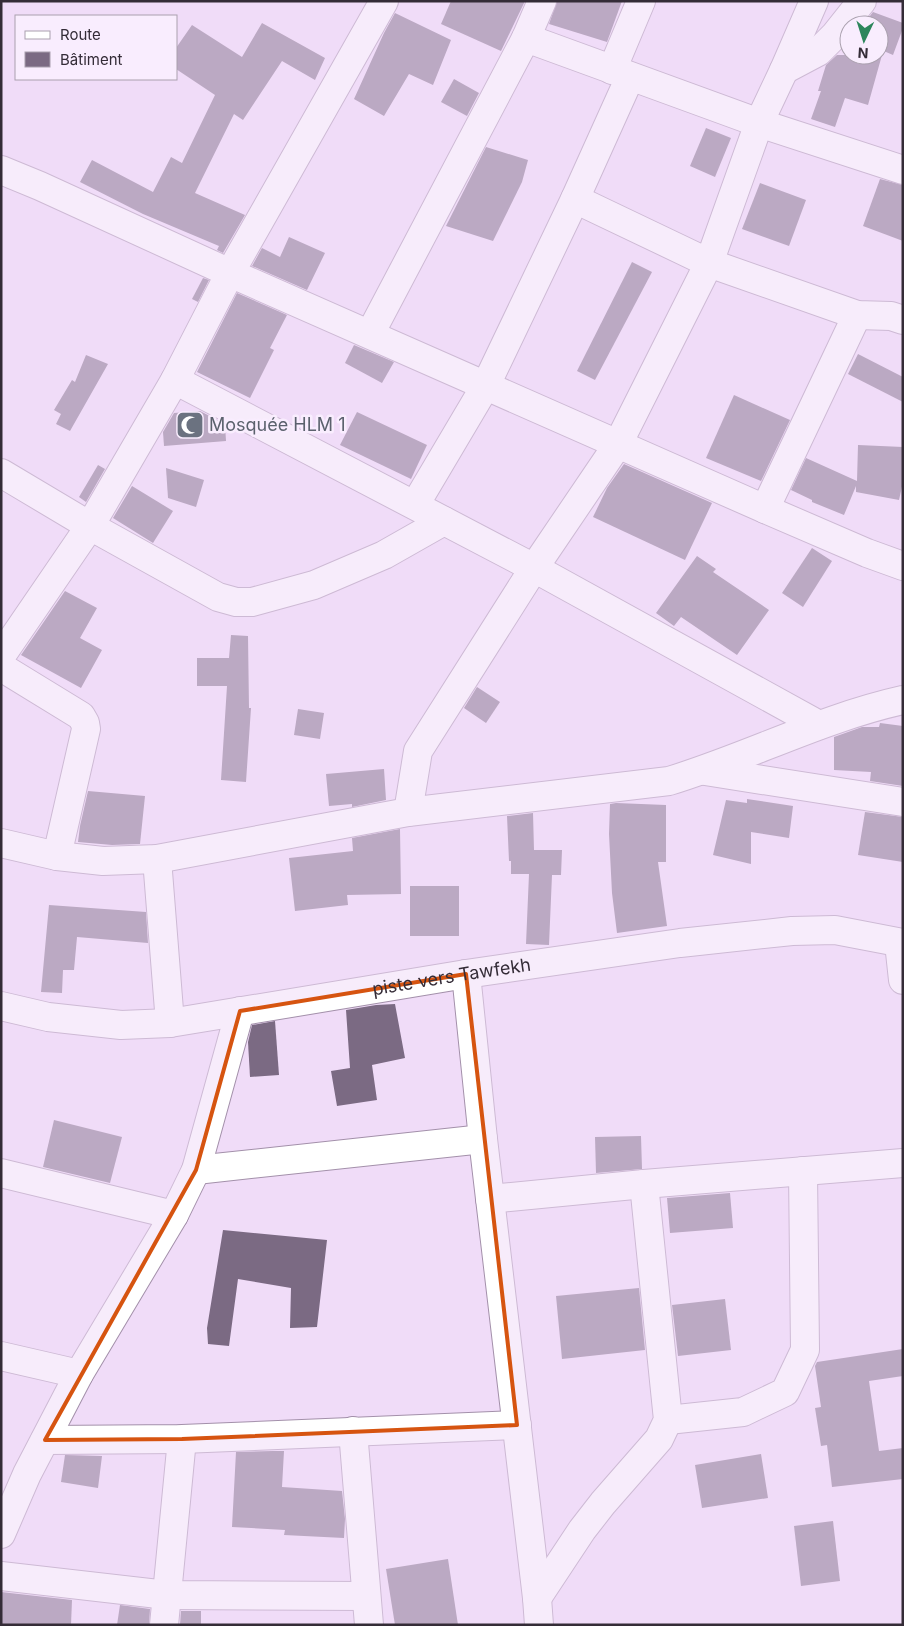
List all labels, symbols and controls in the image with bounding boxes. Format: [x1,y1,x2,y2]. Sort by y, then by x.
legend [15,15,178,80]
north arrow [839,15,889,65]
text: Route [60,25,101,44]
text: N [857,45,869,62]
text: Bâtiment [60,50,123,69]
mosque icon: Mosquée HLM 1 [175,410,205,440]
place label: Mosquée HLM 1 [209,414,345,435]
street label: piste vers Tawfekh [371,954,532,999]

